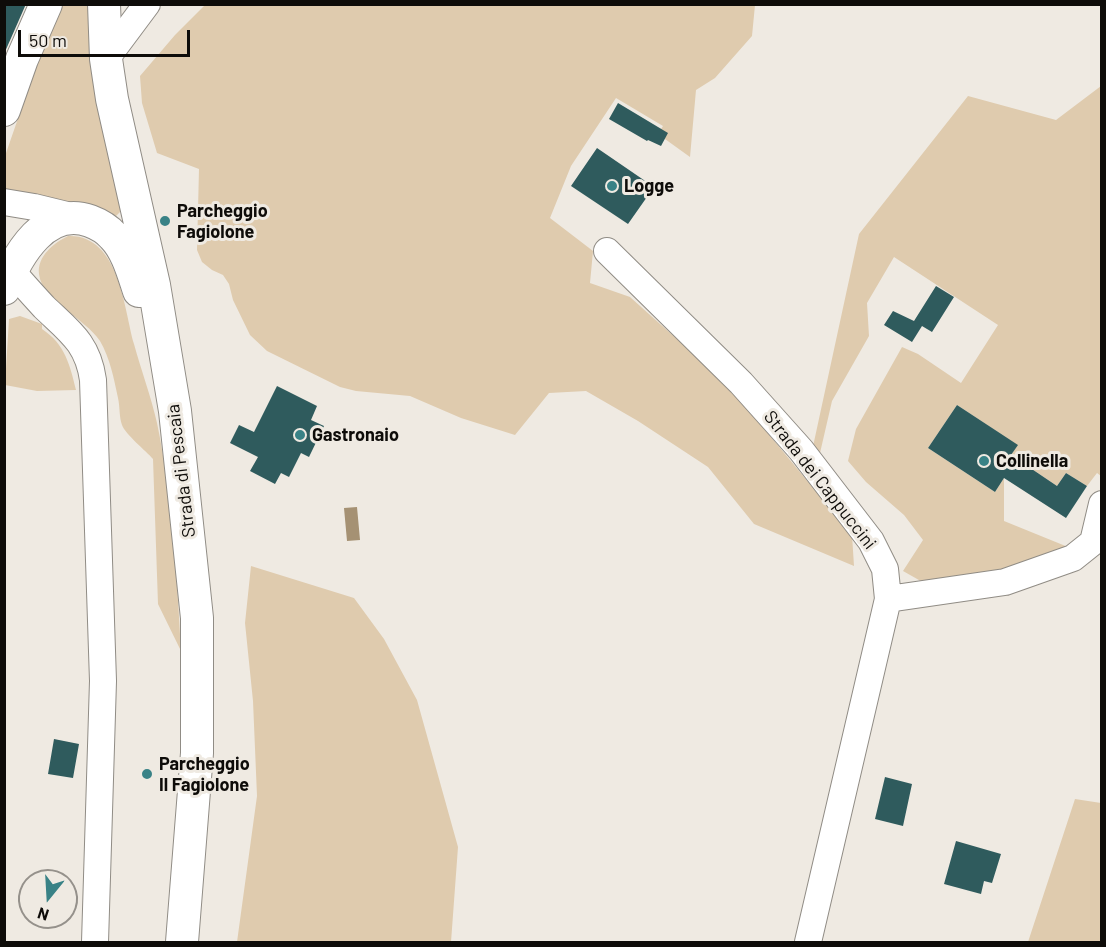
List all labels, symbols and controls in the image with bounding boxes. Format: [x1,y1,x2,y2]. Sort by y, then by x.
scale bar [21,18,194,56]
text: 50 m [29,29,67,51]
place label: Logge [624,175,674,197]
marker: Logge [605,179,619,193]
place label: Parcheggio Fagiolone [177,200,268,242]
marker: Parcheggio Fagiolone [158,214,172,228]
street label: Strada di Pescaia [162,403,200,539]
street label: Strada dei Cappuccini [759,406,881,554]
place label: Gastronaio [312,424,399,446]
marker: Gastronaio [293,428,307,442]
place label: Collinella [996,450,1068,472]
marker: Collinella [977,454,991,468]
place label: Parcheggio Il Fagiolone [159,753,250,795]
marker: Parcheggio Il Fagiolone [140,767,154,781]
north arrow [18,869,78,929]
text: N [35,904,51,925]

